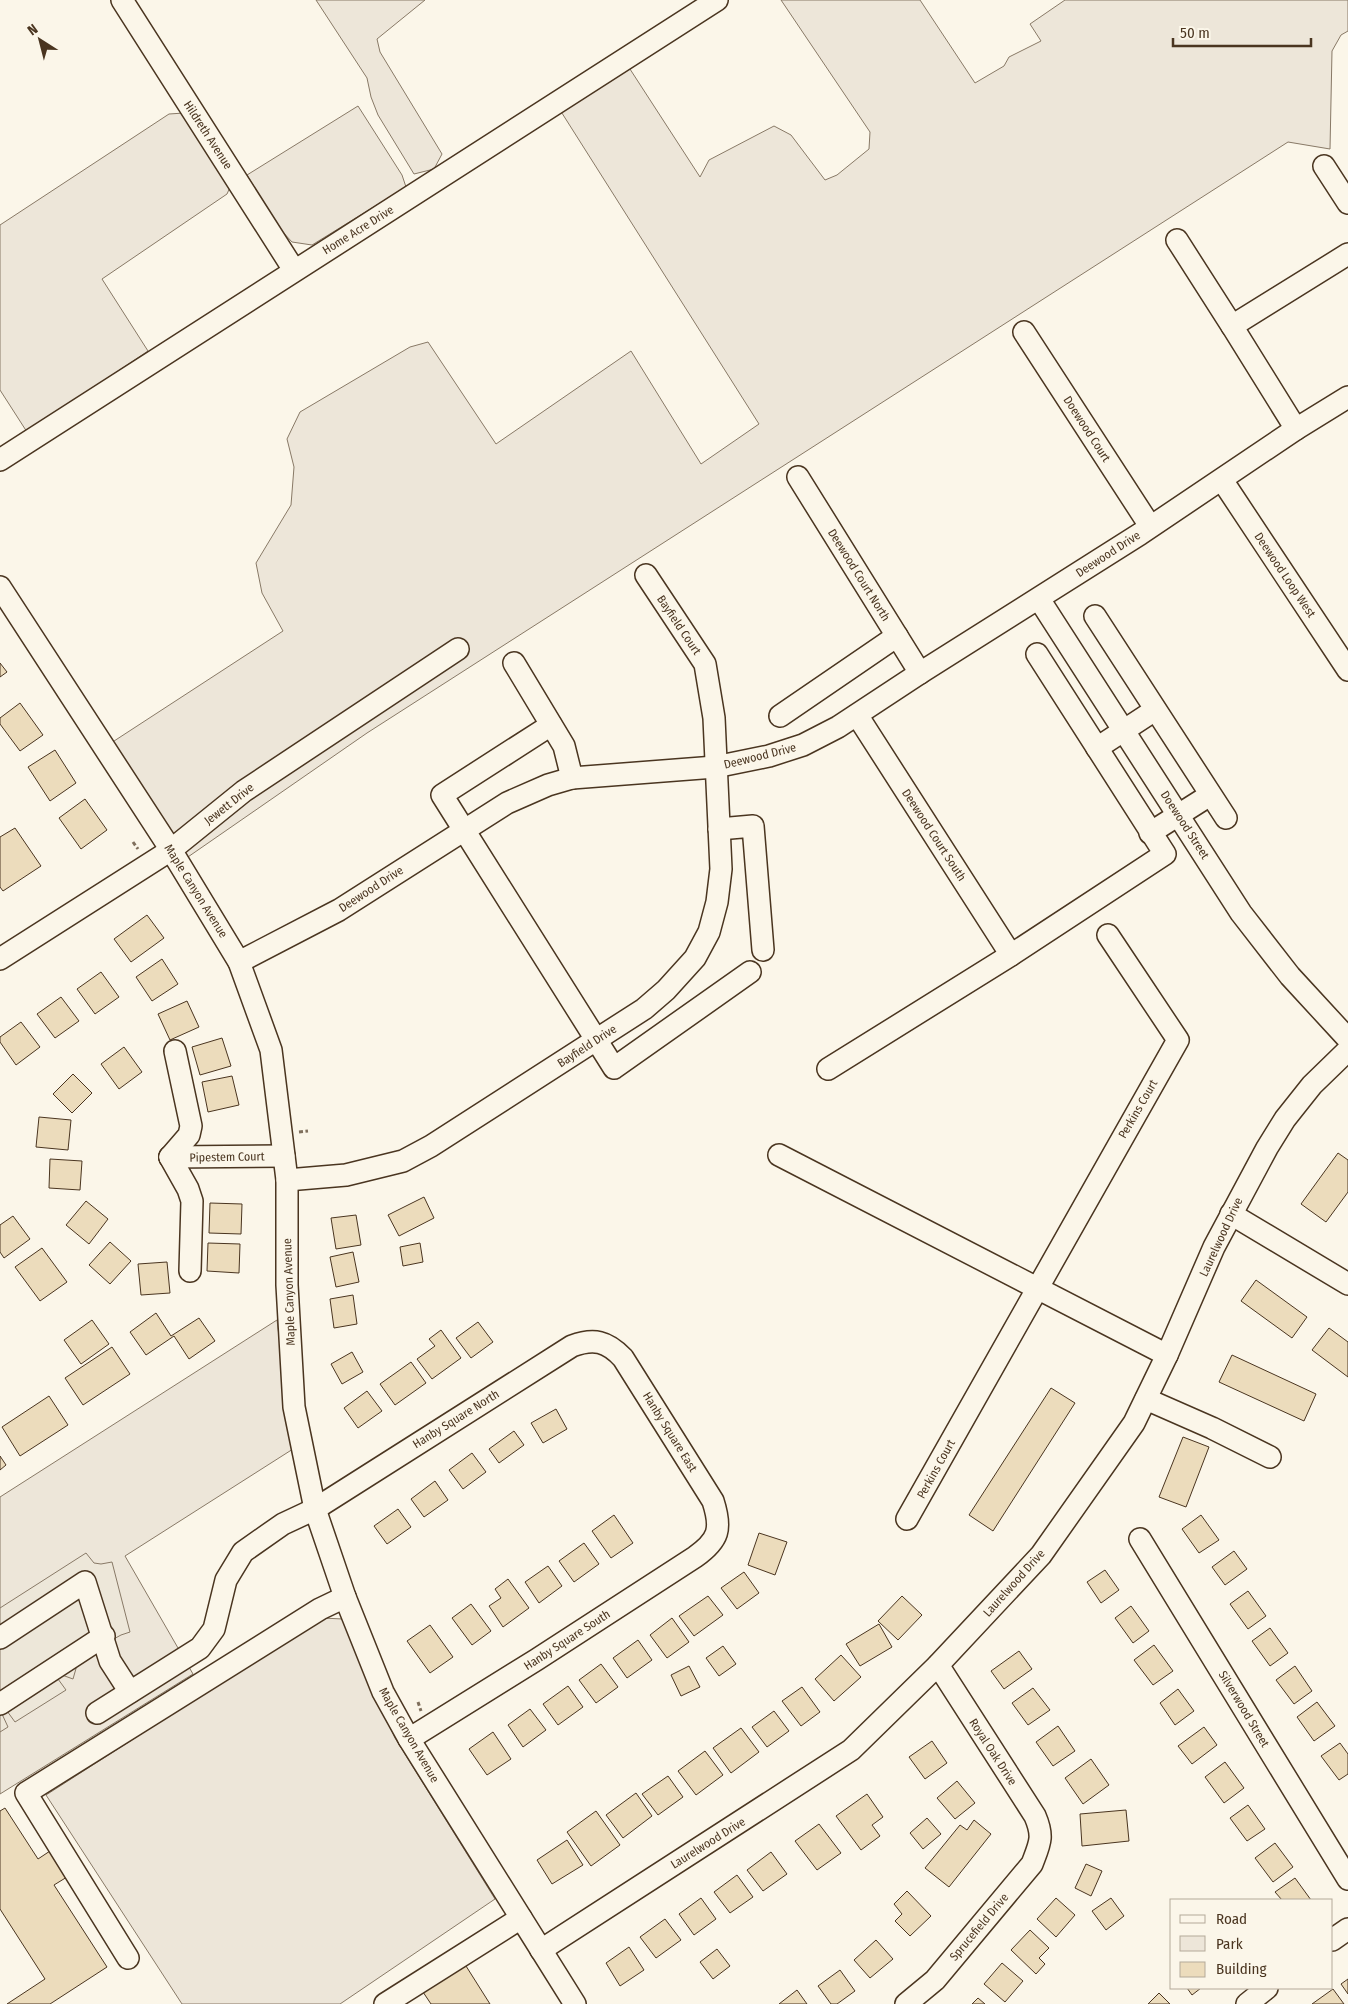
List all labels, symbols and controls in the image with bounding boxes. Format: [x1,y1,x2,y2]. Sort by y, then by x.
north arrow [15,15,65,65]
scale bar [1173,15,1310,47]
text: N [24,21,41,39]
text: 50 m [1180,24,1210,42]
street label: Hildreth Avenue [181,98,235,172]
street label: Home Acre Drive [320,203,396,257]
street label: Doewood Court [1061,394,1113,465]
street label: Deewood Court North [825,526,893,624]
street label: Deewood Drive [1073,528,1143,580]
street label: Deewood Loop West [1251,530,1319,620]
street label: Bayfield Court [654,593,704,657]
street label: Deewood Drive [722,740,798,772]
street label: Jewett Drive [201,780,257,828]
street label: Deewood Court South [899,786,969,884]
street label: Doewood Street [1158,788,1212,862]
street label: Maple Canyon Avenue [162,842,230,940]
street label: Deewood Drive [336,863,406,915]
street label: Bayfield Drive [555,1022,619,1070]
street label: Perkins Court [1116,1077,1160,1141]
street label: Pipestem Court [189,1149,265,1165]
street label: Laurelwood Drive [1197,1195,1245,1279]
street label: Maple Canyon Avenue [280,1238,298,1346]
street label: Hanby Square North [410,1387,502,1451]
street label: Hanby Square East [640,1390,700,1475]
street label: Perkins Court [914,1437,958,1501]
street label: Laurelwood Drive [980,1547,1048,1619]
street label: Hanby Square South [521,1607,613,1673]
street label: Silverwood Street [1216,1668,1272,1750]
street label: Maple Canyon Avenue [376,1685,442,1785]
street label: Royal Oak Drive [966,1716,1020,1788]
street label: Laurelwood Drive [668,1814,748,1872]
street label: Sprucefield Drive [947,1890,1011,1964]
legend [1170,1899,1333,1989]
text: Road [1216,1910,1247,1928]
text: Park [1216,1935,1243,1953]
text: Building [1216,1960,1267,1978]

